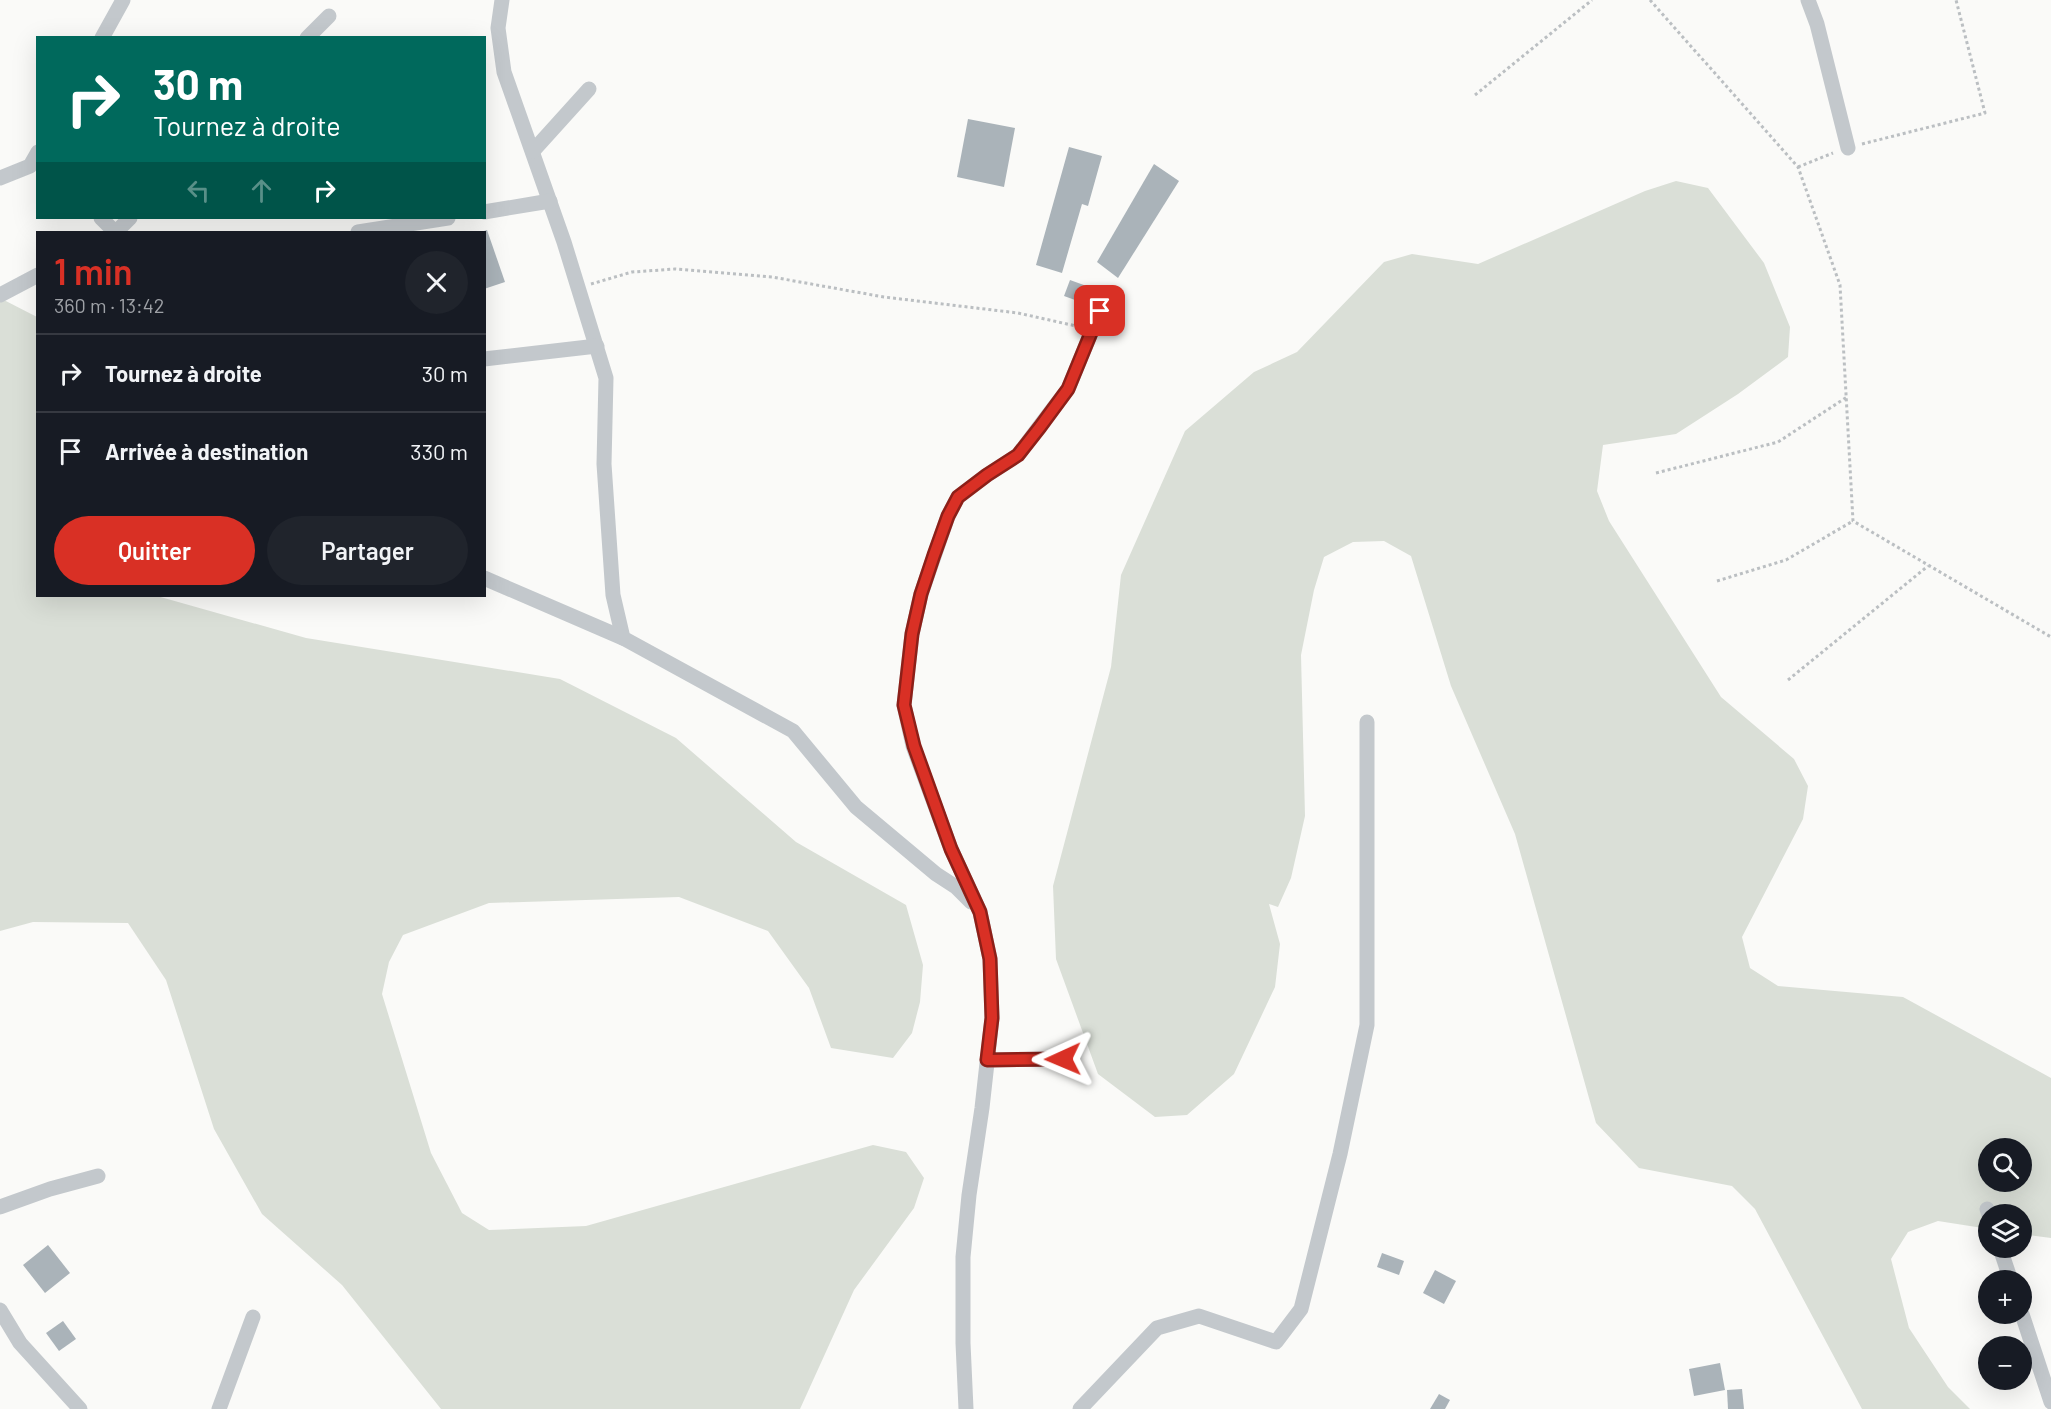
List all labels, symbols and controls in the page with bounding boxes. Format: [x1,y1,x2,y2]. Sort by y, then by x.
text: 30 m [153,58,243,108]
icon: right [54,60,132,138]
text: Tournez à droite [153,109,341,141]
icon: left [182,174,215,207]
icon: ahead [245,174,278,207]
icon: right [308,174,341,207]
text: 1 min [54,249,133,292]
button: close [405,251,468,314]
pin [1074,285,1125,336]
text: 360 m · 13:42 [54,293,164,317]
icon: arrive [1083,294,1116,327]
icon: right [54,357,87,390]
text: Tournez à droite [105,360,262,386]
text: 30 m [422,360,468,386]
icon: arrive [54,435,87,468]
text: Arrivée à destination [105,438,308,464]
text: 330 m [410,438,468,464]
button: Quitter [54,516,255,585]
button: Partager [267,516,468,585]
position arrow [1031,1027,1095,1091]
map controls [1978,1138,2032,1390]
button: search [1978,1138,2032,1192]
button: layers [1978,1204,2032,1258]
button: + [1978,1270,2032,1324]
button: − [1978,1336,2032,1390]

